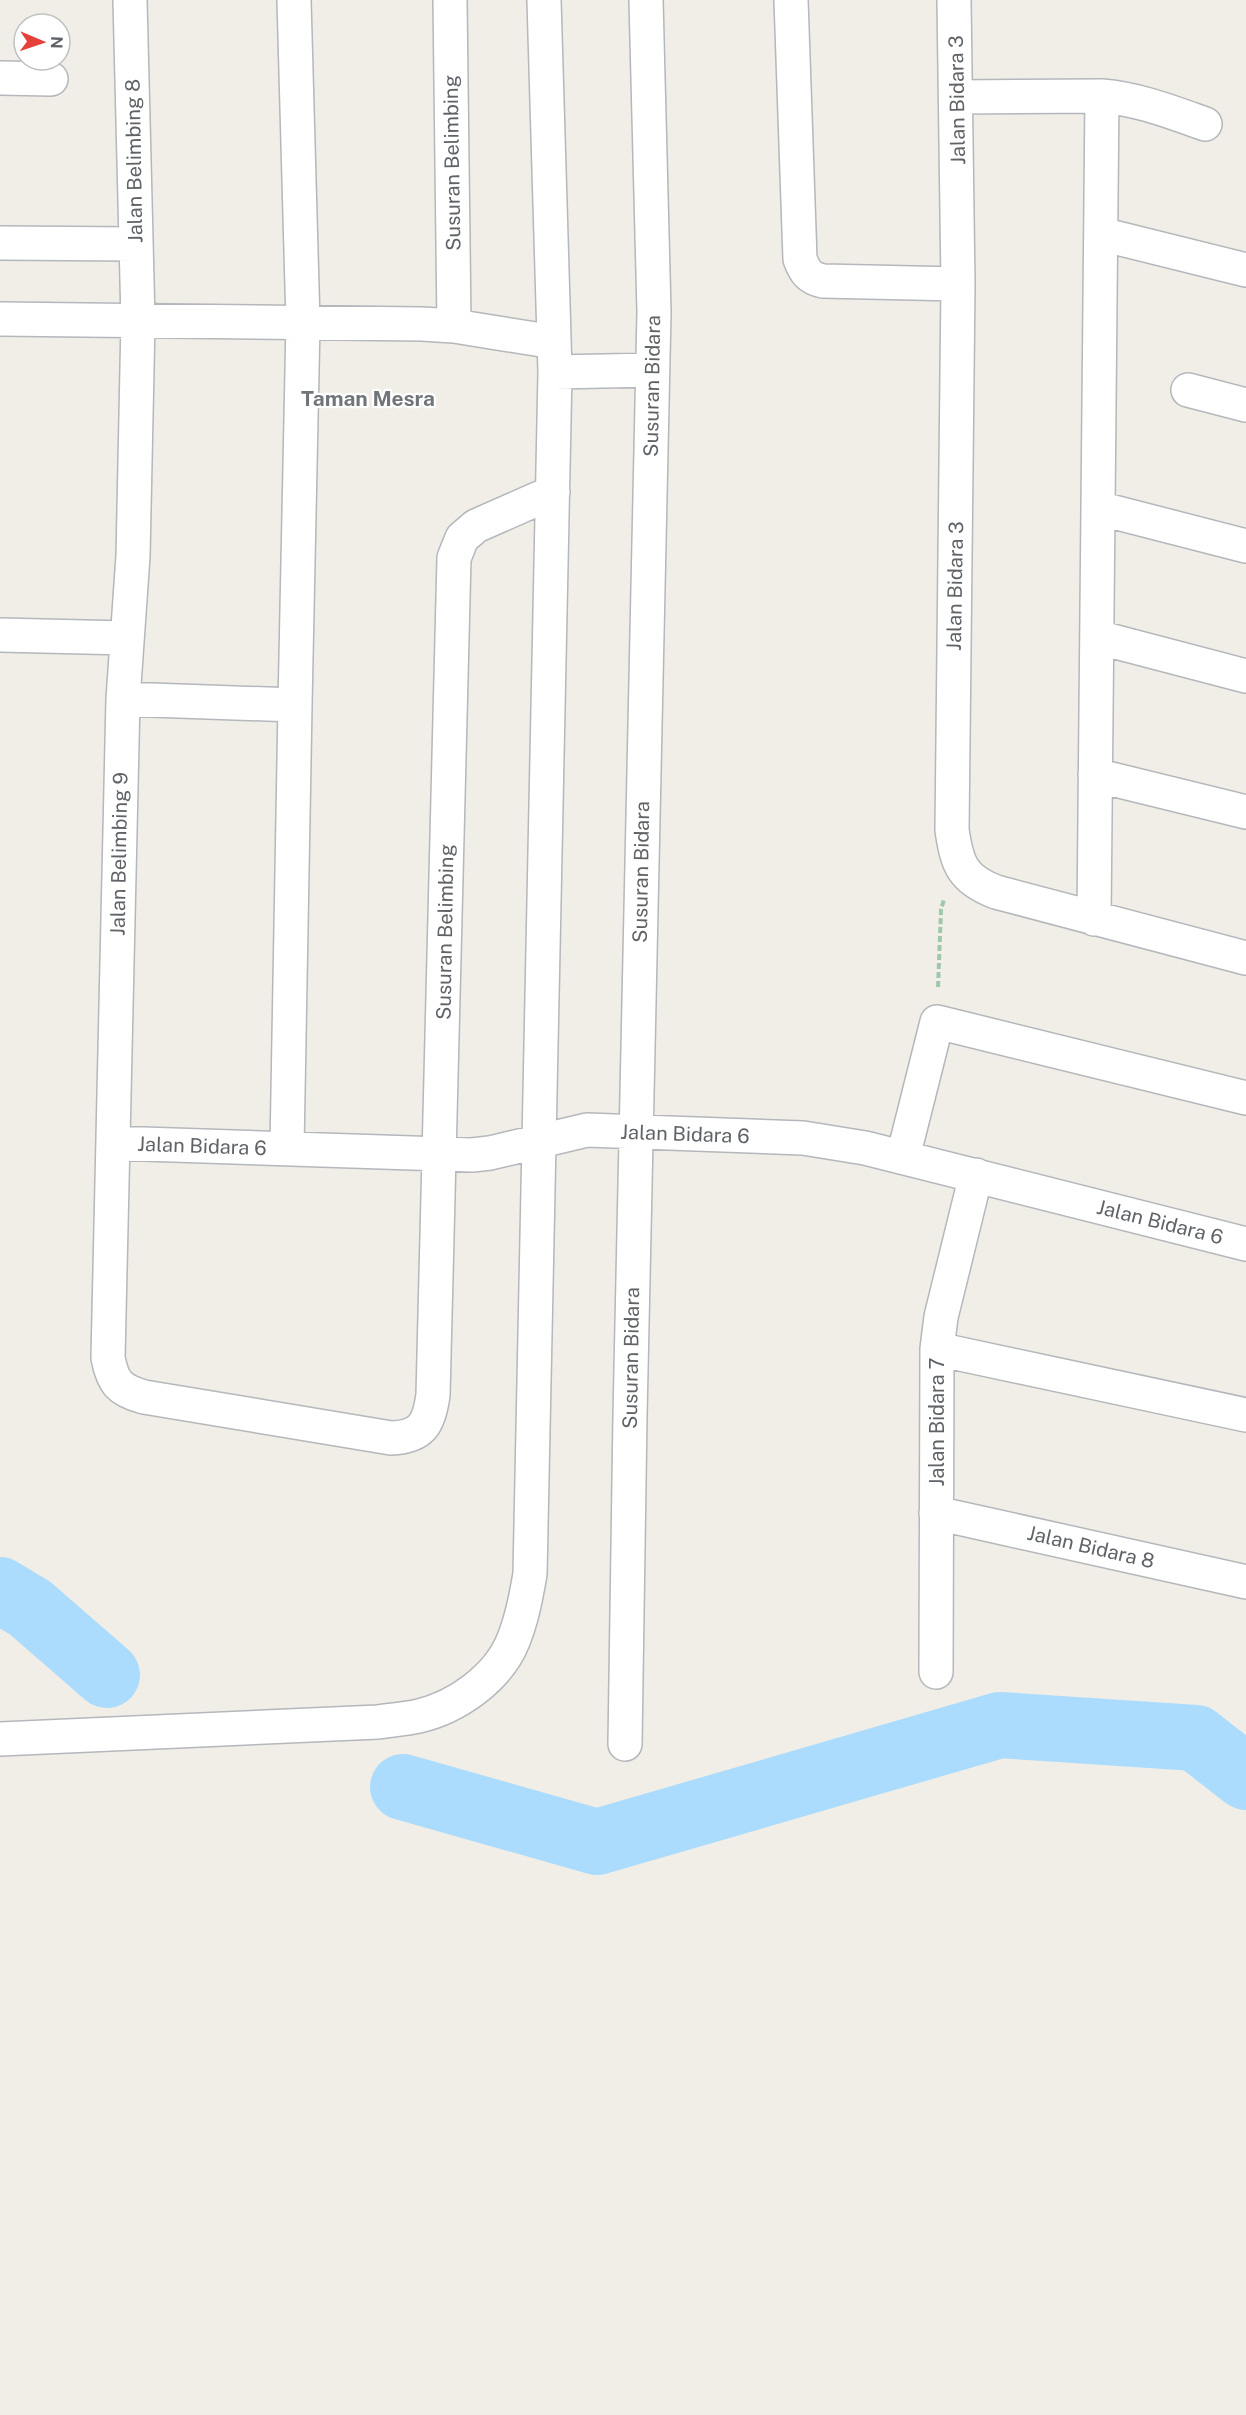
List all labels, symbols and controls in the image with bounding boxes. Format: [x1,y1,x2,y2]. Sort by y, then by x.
north arrow [12,12,72,72]
street label: Jalan Bidara 3 [944,35,970,165]
text: N [47,36,66,49]
street label: Susuran Belimbing [438,75,466,251]
street label: Jalan Belimbing 8 [121,79,147,243]
street label: Susuran Bidara [639,315,665,457]
district label: Taman Mesra [301,386,435,411]
street label: Jalan Bidara 3 [942,521,968,651]
street label: Jalan Belimbing 9 [106,772,132,936]
street label: Susuran Bidara [628,801,654,943]
street label: Susuran Belimbing [431,844,459,1020]
street label: Jalan Bidara 6 [620,1120,750,1148]
street label: Jalan Bidara 6 [137,1132,267,1160]
street label: Jalan Bidara 6 [1094,1195,1226,1249]
street label: Susuran Bidara [618,1287,644,1429]
street label: Jalan Bidara 7 [925,1358,949,1487]
street label: Jalan Bidara 8 [1025,1521,1157,1573]

